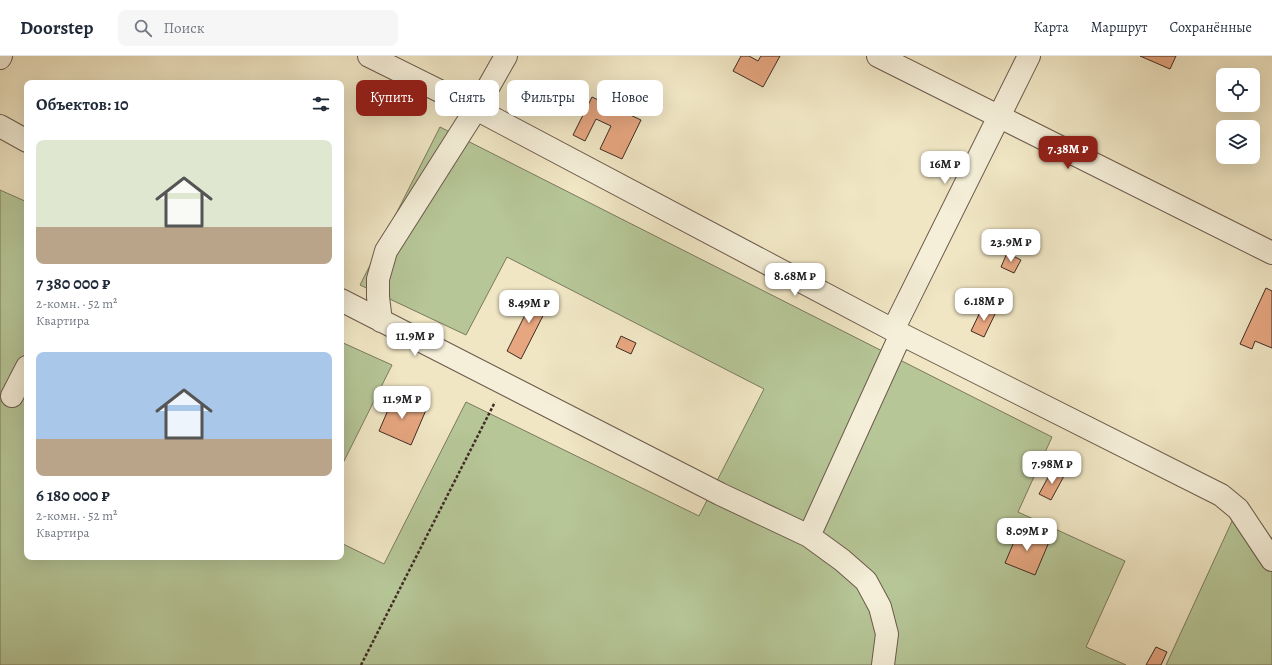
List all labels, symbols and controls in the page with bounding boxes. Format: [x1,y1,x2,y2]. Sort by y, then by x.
search box [118,10,398,46]
text: Doorstep [20,15,94,41]
icon: search [132,17,154,39]
text: Поиск [164,18,205,38]
text: Карта [1034,18,1069,37]
text: Маршрут [1091,18,1147,37]
text: Сохранённые [1169,18,1252,37]
map controls [1216,68,1260,164]
button: locate [1216,68,1260,112]
chip: Купить [356,80,427,116]
chip: Снять [435,80,499,116]
chip: Фильтры [507,80,589,116]
chip: Новое [597,80,663,116]
text: Объектов: 10 [36,93,129,116]
icon: filters [310,93,332,115]
button: layers [1216,120,1260,164]
pin: 7.38M ₽ [1031,136,1105,170]
text: 7.38M ₽ [1048,140,1088,157]
pin: 16M ₽ [917,151,973,185]
text: 16M ₽ [930,155,960,172]
icon: home [148,166,220,238]
pin: 23.9M ₽ [974,229,1048,263]
text: 23.9M ₽ [990,233,1032,250]
pin: 8.68M ₽ [758,263,832,297]
text: 8.68M ₽ [774,267,816,284]
text: 7 380 000 ₽ [36,272,110,295]
pin: 6.18M ₽ [947,288,1021,322]
pin: 8.49M ₽ [492,290,566,324]
text: 6.18M ₽ [964,292,1004,309]
text: 8.49M ₽ [508,294,550,311]
text: 2-комн. · 52 m² [36,295,117,312]
text: Квартира [36,312,90,329]
pin: 11.9M ₽ [378,323,452,357]
text: 11.9M ₽ [396,327,434,344]
icon: home [148,378,220,450]
pin: 11.9M ₽ [365,386,439,420]
text: 11.9M ₽ [383,390,421,407]
pin: 7.98M ₽ [1015,451,1089,485]
text: 7.98M ₽ [1031,455,1073,472]
text: 6 180 000 ₽ [36,484,110,507]
text: 2-комн. · 52 m² [36,507,117,524]
pin: 8.09M ₽ [990,518,1064,552]
text: 8.09M ₽ [1006,522,1048,539]
text: Квартира [36,524,90,541]

